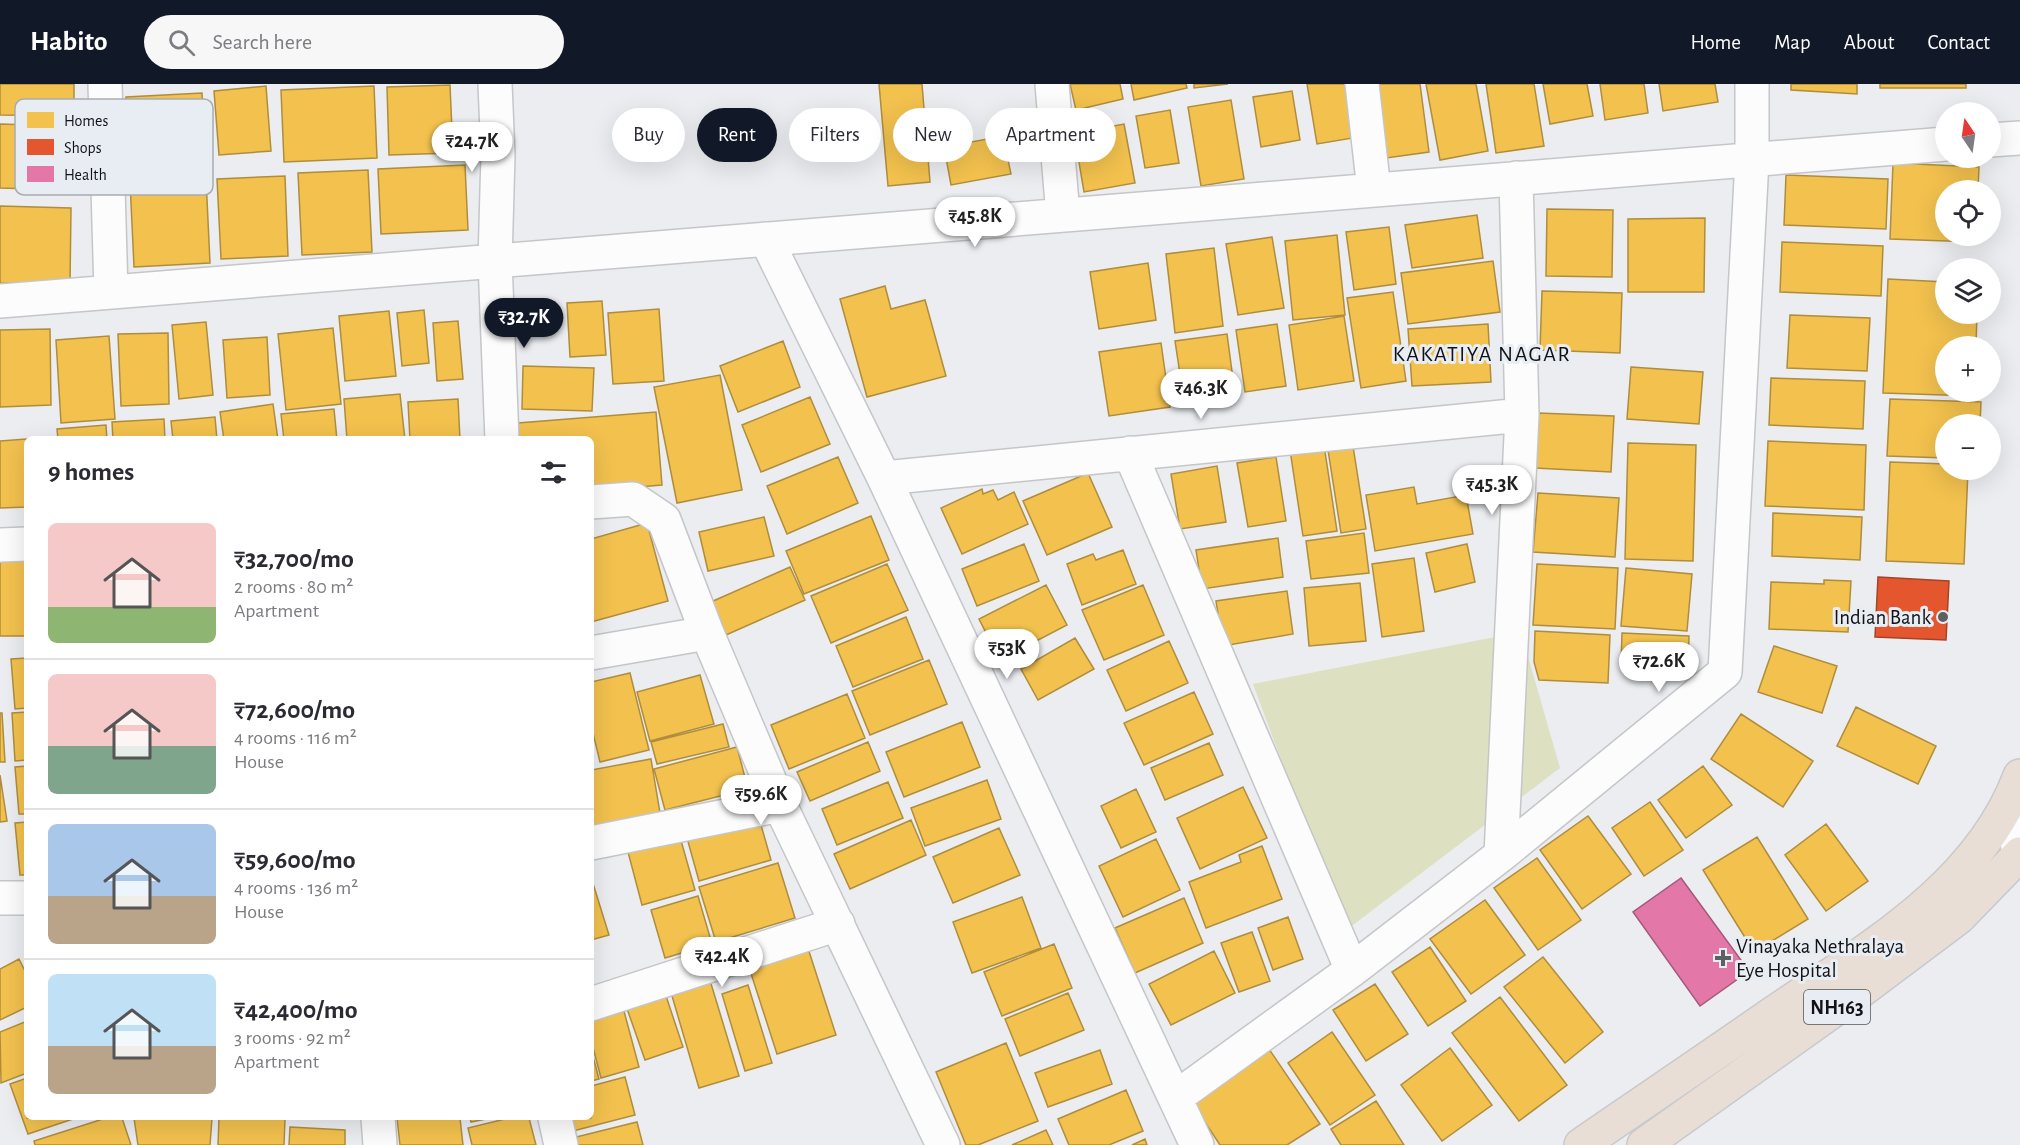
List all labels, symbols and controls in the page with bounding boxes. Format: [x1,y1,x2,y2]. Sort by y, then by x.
search box [144,15,564,69]
icon: search [165,26,198,59]
text: Habito [30,28,108,56]
text: Search here [213,31,312,53]
text: Home [1690,32,1741,53]
text: Map [1774,32,1811,53]
text: About [1844,32,1894,53]
text: Contact [1927,32,1990,53]
legend [15,99,213,195]
north arrow [1935,102,2001,168]
map controls [1935,102,2001,480]
chip: Buy [612,108,685,162]
chip: Rent [697,108,777,162]
chip: Filters [789,108,881,162]
chip: New [893,108,973,162]
chip: Apartment [985,108,1116,162]
text: Homes [64,113,108,129]
pin: ₹24.7K [423,122,521,173]
text: ₹24.7K [446,131,498,151]
text: Shops [64,140,102,156]
text: Health [64,167,107,183]
button: locate [1935,180,2001,246]
pin: ₹45.8K [926,197,1024,248]
text: ₹45.8K [948,206,1002,226]
button: layers [1935,258,2001,324]
pin: ₹32.7K [475,298,573,349]
text: ₹32.7K [498,307,550,327]
button: + [1935,336,2001,402]
district label: KAKATIYA NAGAR [1393,343,1571,365]
pin: ₹46.3K [1152,369,1250,420]
text: ₹46.3K [1175,378,1227,398]
button: − [1935,414,2001,480]
icon: filters [537,456,570,489]
text: 9 homes [48,459,134,485]
pin: ₹45.3K [1443,465,1541,516]
text: ₹45.3K [1466,474,1518,494]
text: ₹32,700/mo [234,546,354,572]
icon: home [96,547,168,619]
text: 2 rooms · 80 m² [234,577,353,597]
text: Apartment [234,601,319,621]
place label: Indian Bank [1834,607,1931,628]
marker: Indian Bank [1936,610,1950,624]
pin: ₹53K [971,629,1043,680]
text: ₹53K [988,638,1026,658]
pin: ₹72.6K [1610,642,1708,693]
text: ₹72.6K [1633,651,1685,671]
text: ₹72,600/mo [234,697,355,723]
icon: home [96,698,168,770]
text: 4 rooms · 116 m² [234,728,357,748]
text: House [234,752,284,772]
pin: ₹59.6K [712,775,810,826]
text: ₹59.6K [735,784,787,804]
text: ₹59,600/mo [234,847,356,873]
icon: home [96,848,168,920]
text: 4 rooms · 136 m² [234,878,358,898]
text: House [234,902,284,922]
place label: Vinayaka Nethralaya Eye Hospital [1736,936,1904,981]
pin: ₹42.4K [673,937,771,988]
text: ₹42.4K [695,946,749,966]
marker: Vinayaka Nethralaya Eye Hospital [1714,949,1732,967]
road number: NH163 [1804,990,1870,1024]
text: ₹42,400/mo [234,997,358,1023]
icon: home [96,998,168,1070]
text: 3 rooms · 92 m² [234,1028,351,1048]
text: Apartment [234,1052,319,1072]

